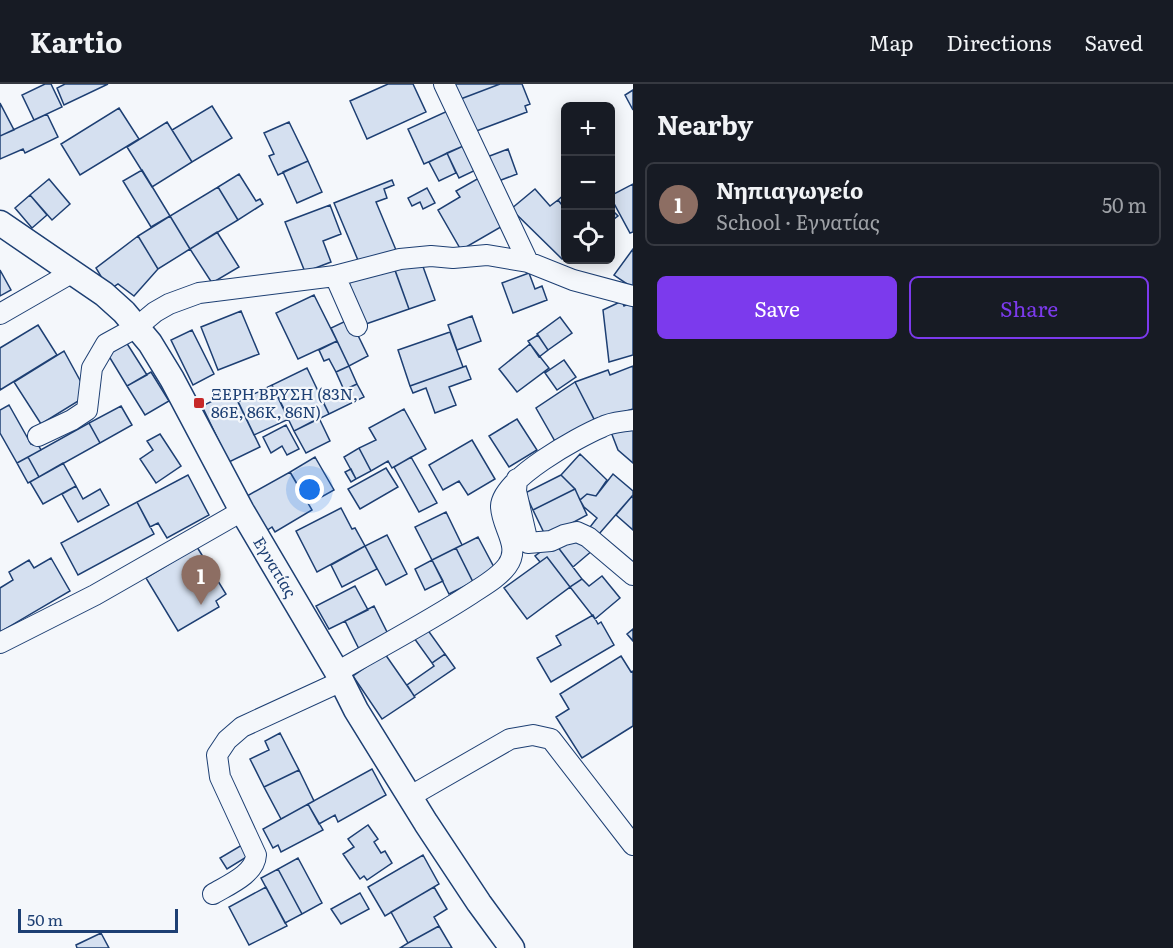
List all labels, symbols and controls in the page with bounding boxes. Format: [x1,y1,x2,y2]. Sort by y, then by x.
text: Kartio [30,20,123,62]
text: Map [869,26,914,57]
text: Directions [947,26,1052,57]
text: Saved [1085,26,1143,57]
map controls [561,102,615,264]
button: + [561,102,615,156]
text: Nearby [657,104,753,143]
button: − [561,156,615,210]
text: Νηπιαγωγείο [716,173,863,206]
text: 1 [674,189,683,219]
text: 50 m [1102,189,1147,219]
text: School · Εγνατίας [716,206,880,236]
button: locate [561,210,615,264]
button: Save [657,276,897,339]
button: Share [909,276,1149,339]
place label: ΞΕΡΗ ΒΡΥΣΗ (83Ν, 86Ε, 86Κ, 86Ν) [211,381,358,423]
marker: ΞΕΡΗ ΒΡΥΣΗ (83Ν, 86Ε, 86Κ, 86Ν) [192,396,206,410]
your location [295,475,324,504]
street label: Εγνατίας [248,531,304,602]
pin: 1 [182,556,220,605]
scale bar [18,906,178,934]
text: 50 m [27,907,63,931]

